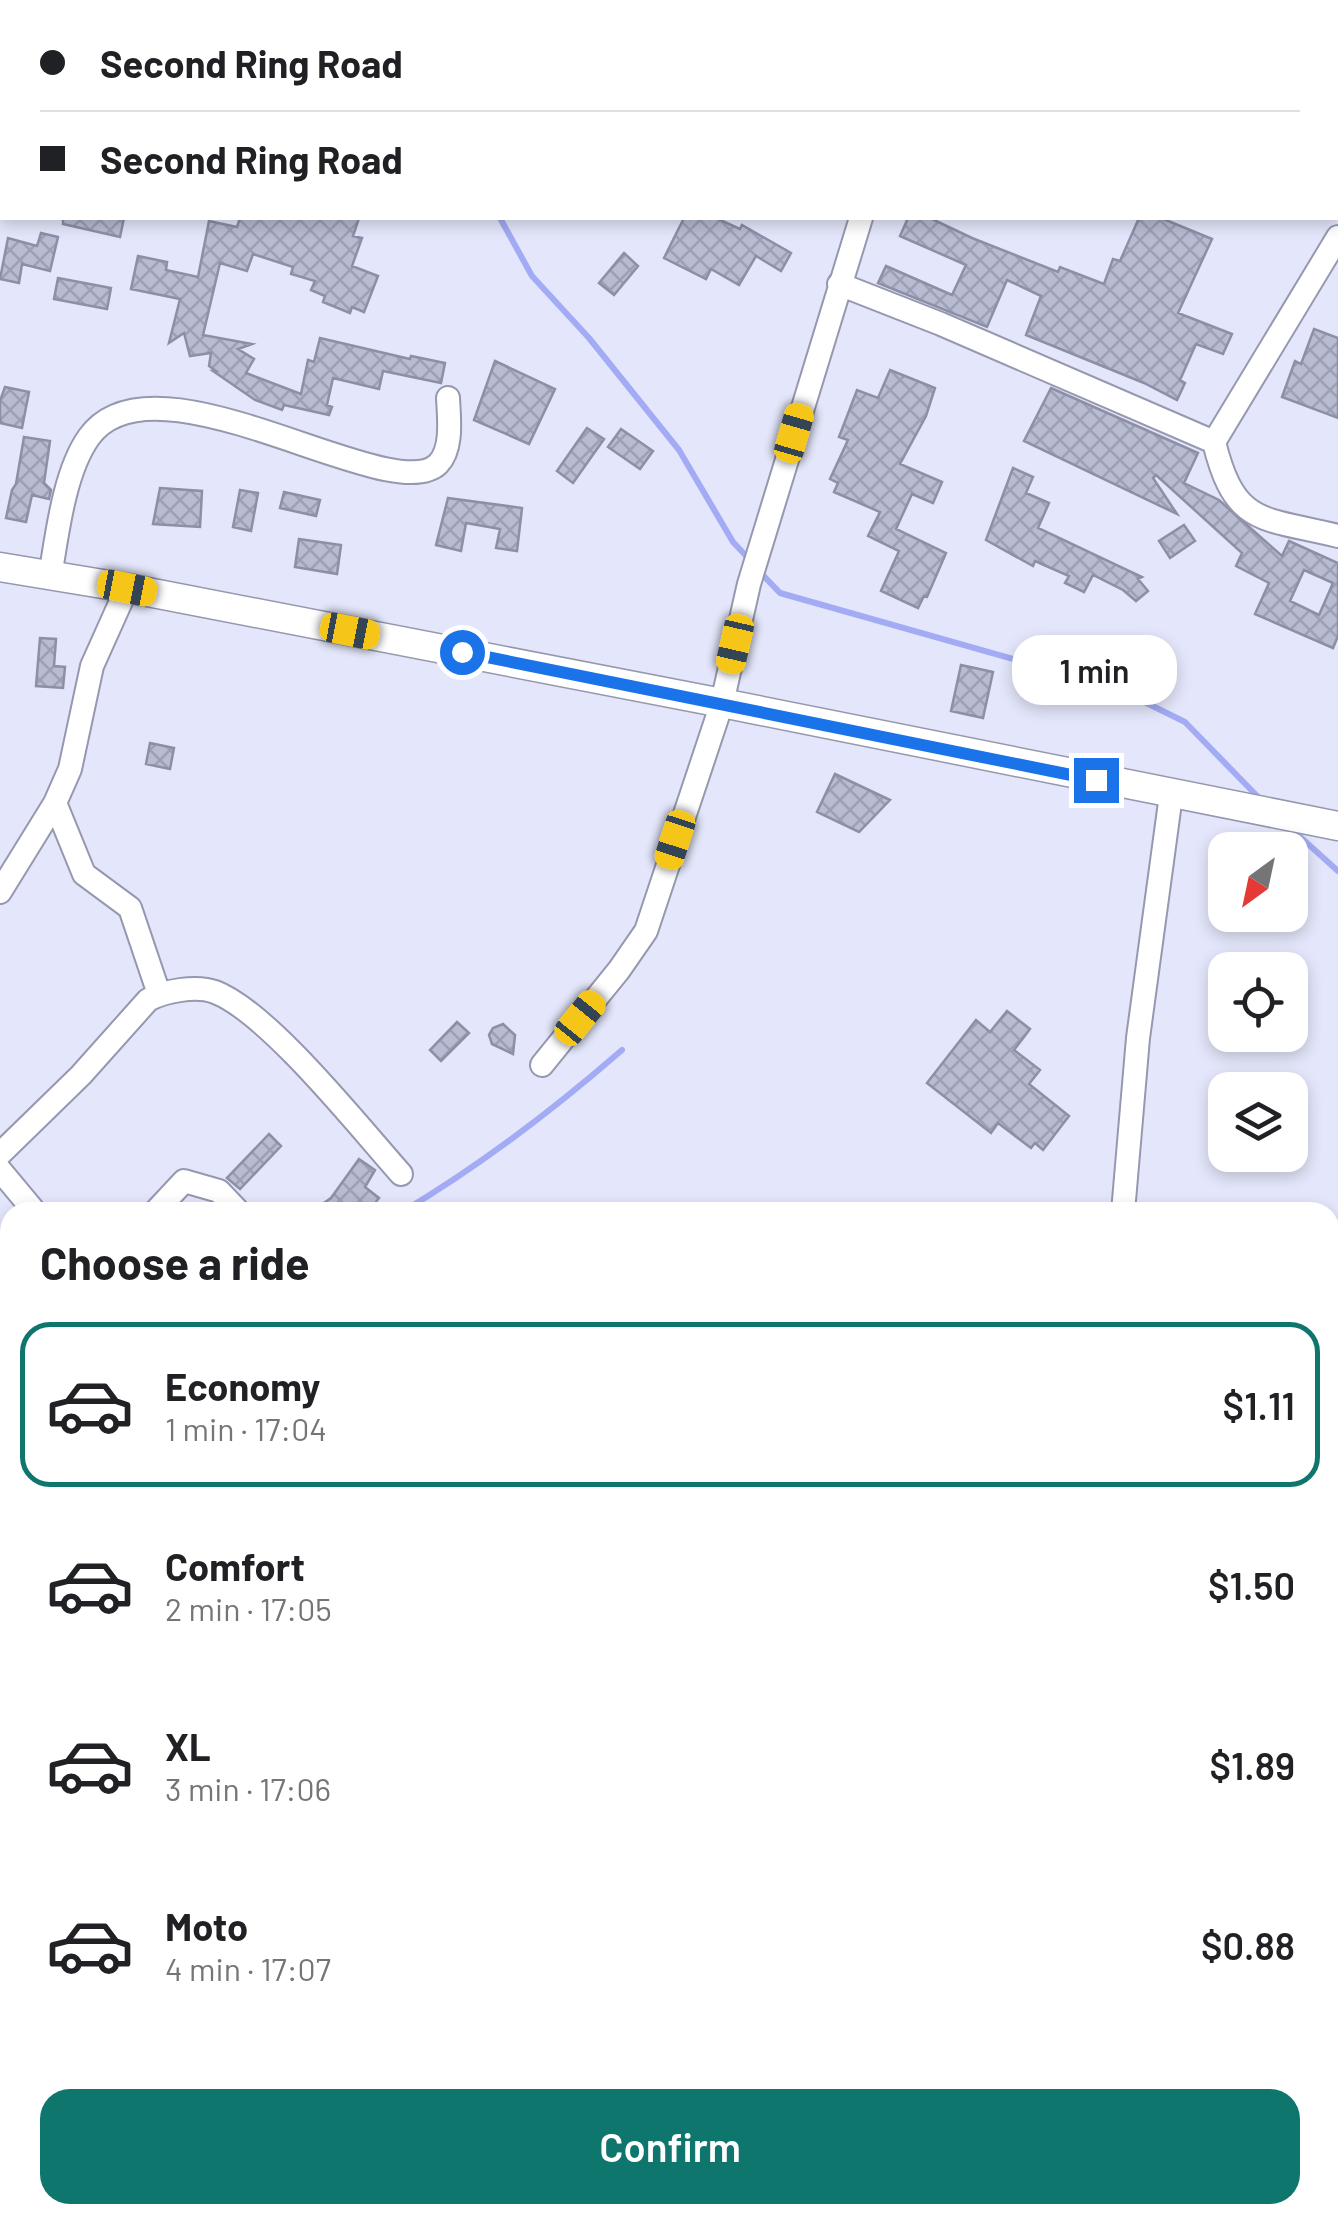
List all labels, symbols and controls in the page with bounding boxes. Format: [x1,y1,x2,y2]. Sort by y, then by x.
text: Second Ring Road [100,40,403,86]
text: Second Ring Road [100,136,403,182]
car [771,400,817,466]
car [95,568,159,608]
car [318,611,382,651]
car [714,611,756,677]
route start [440,630,485,675]
callout: 1 min [1014,635,1178,705]
text: 1 min [1060,651,1129,689]
route end [1074,758,1119,803]
car [651,807,699,873]
north arrow [1208,832,1308,932]
map controls [1208,832,1308,1172]
button: locate [1208,952,1308,1052]
car [549,985,611,1051]
button: layers [1208,1072,1308,1172]
text: Choose a ride [40,1235,310,1289]
icon: car [45,1360,135,1450]
text: Economy [165,1363,320,1409]
text: $1.11 [1223,1382,1295,1428]
text: 1 min · 17:04 [165,1409,327,1447]
icon: car [45,1540,135,1630]
text: Comfort [165,1543,305,1589]
text: $1.50 [1208,1562,1295,1608]
text: 2 min · 17:05 [165,1589,332,1627]
icon: car [45,1720,135,1810]
text: XL [165,1723,211,1769]
text: $1.89 [1209,1742,1295,1788]
text: 3 min · 17:06 [165,1769,331,1807]
icon: car [45,1900,135,1990]
text: Moto [165,1903,248,1949]
text: $0.88 [1201,1922,1295,1968]
text: 4 min · 17:07 [165,1949,331,1987]
button: Confirm [40,2089,1300,2204]

